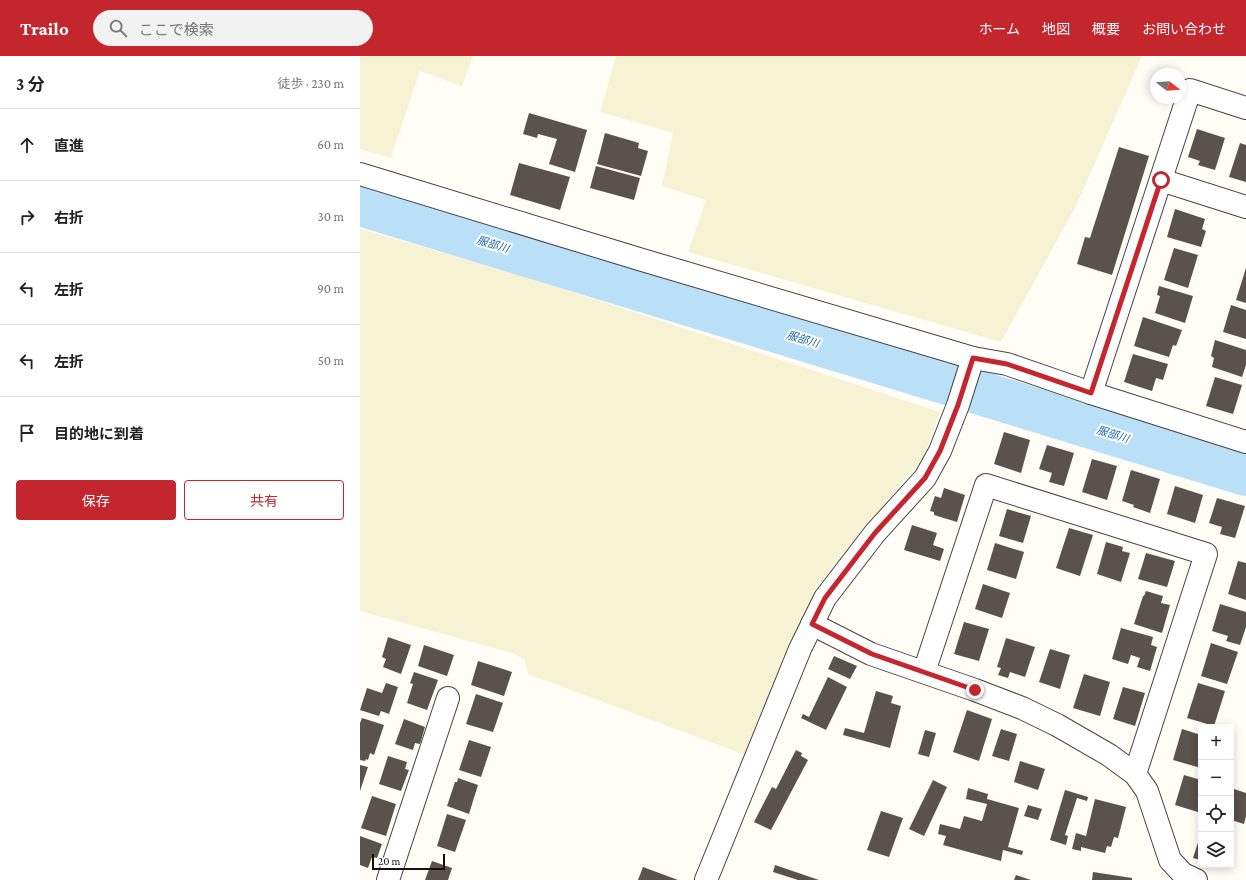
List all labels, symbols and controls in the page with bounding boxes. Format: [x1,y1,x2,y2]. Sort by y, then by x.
search box [93,10,373,46]
icon: search [107,17,129,39]
text: Trailo [20,18,69,39]
text: ホーム [978,21,1020,37]
text: 地図 [1042,21,1070,37]
text: 概要 [1092,21,1120,37]
text: お問い合わせ [1142,21,1226,37]
text: ここで検索 [139,22,214,38]
north arrow [1150,68,1186,104]
text: 3 分 [16,75,45,94]
text: 徒歩 · 230 m [277,76,344,91]
icon: ahead [16,134,38,156]
text: 60 m [317,137,344,152]
text: 直進 [54,138,84,154]
route start [1152,171,1170,189]
icon: right [16,206,38,228]
text: 30 m [318,209,344,224]
text: 右折 [54,210,84,226]
water label: 服部川 [475,233,511,255]
icon: left [16,278,38,300]
text: 90 m [317,281,344,296]
text: 左折 [54,282,84,298]
water label: 服部川 [785,328,821,350]
icon: left [16,350,38,372]
text: 50 m [318,353,344,368]
text: 左折 [54,354,84,370]
icon: arrive [16,422,38,444]
water label: 服部川 [1095,423,1131,445]
text: 目的地に到着 [54,426,144,442]
button: 保存 [16,480,176,520]
button: 共有 [184,480,344,520]
route end [966,681,984,699]
map controls [1198,724,1234,868]
button: + [1198,724,1234,760]
button: − [1198,760,1234,796]
button: locate [1198,796,1234,832]
button: layers [1198,832,1234,868]
scale bar [372,852,445,871]
text: 20 m [378,855,400,867]

